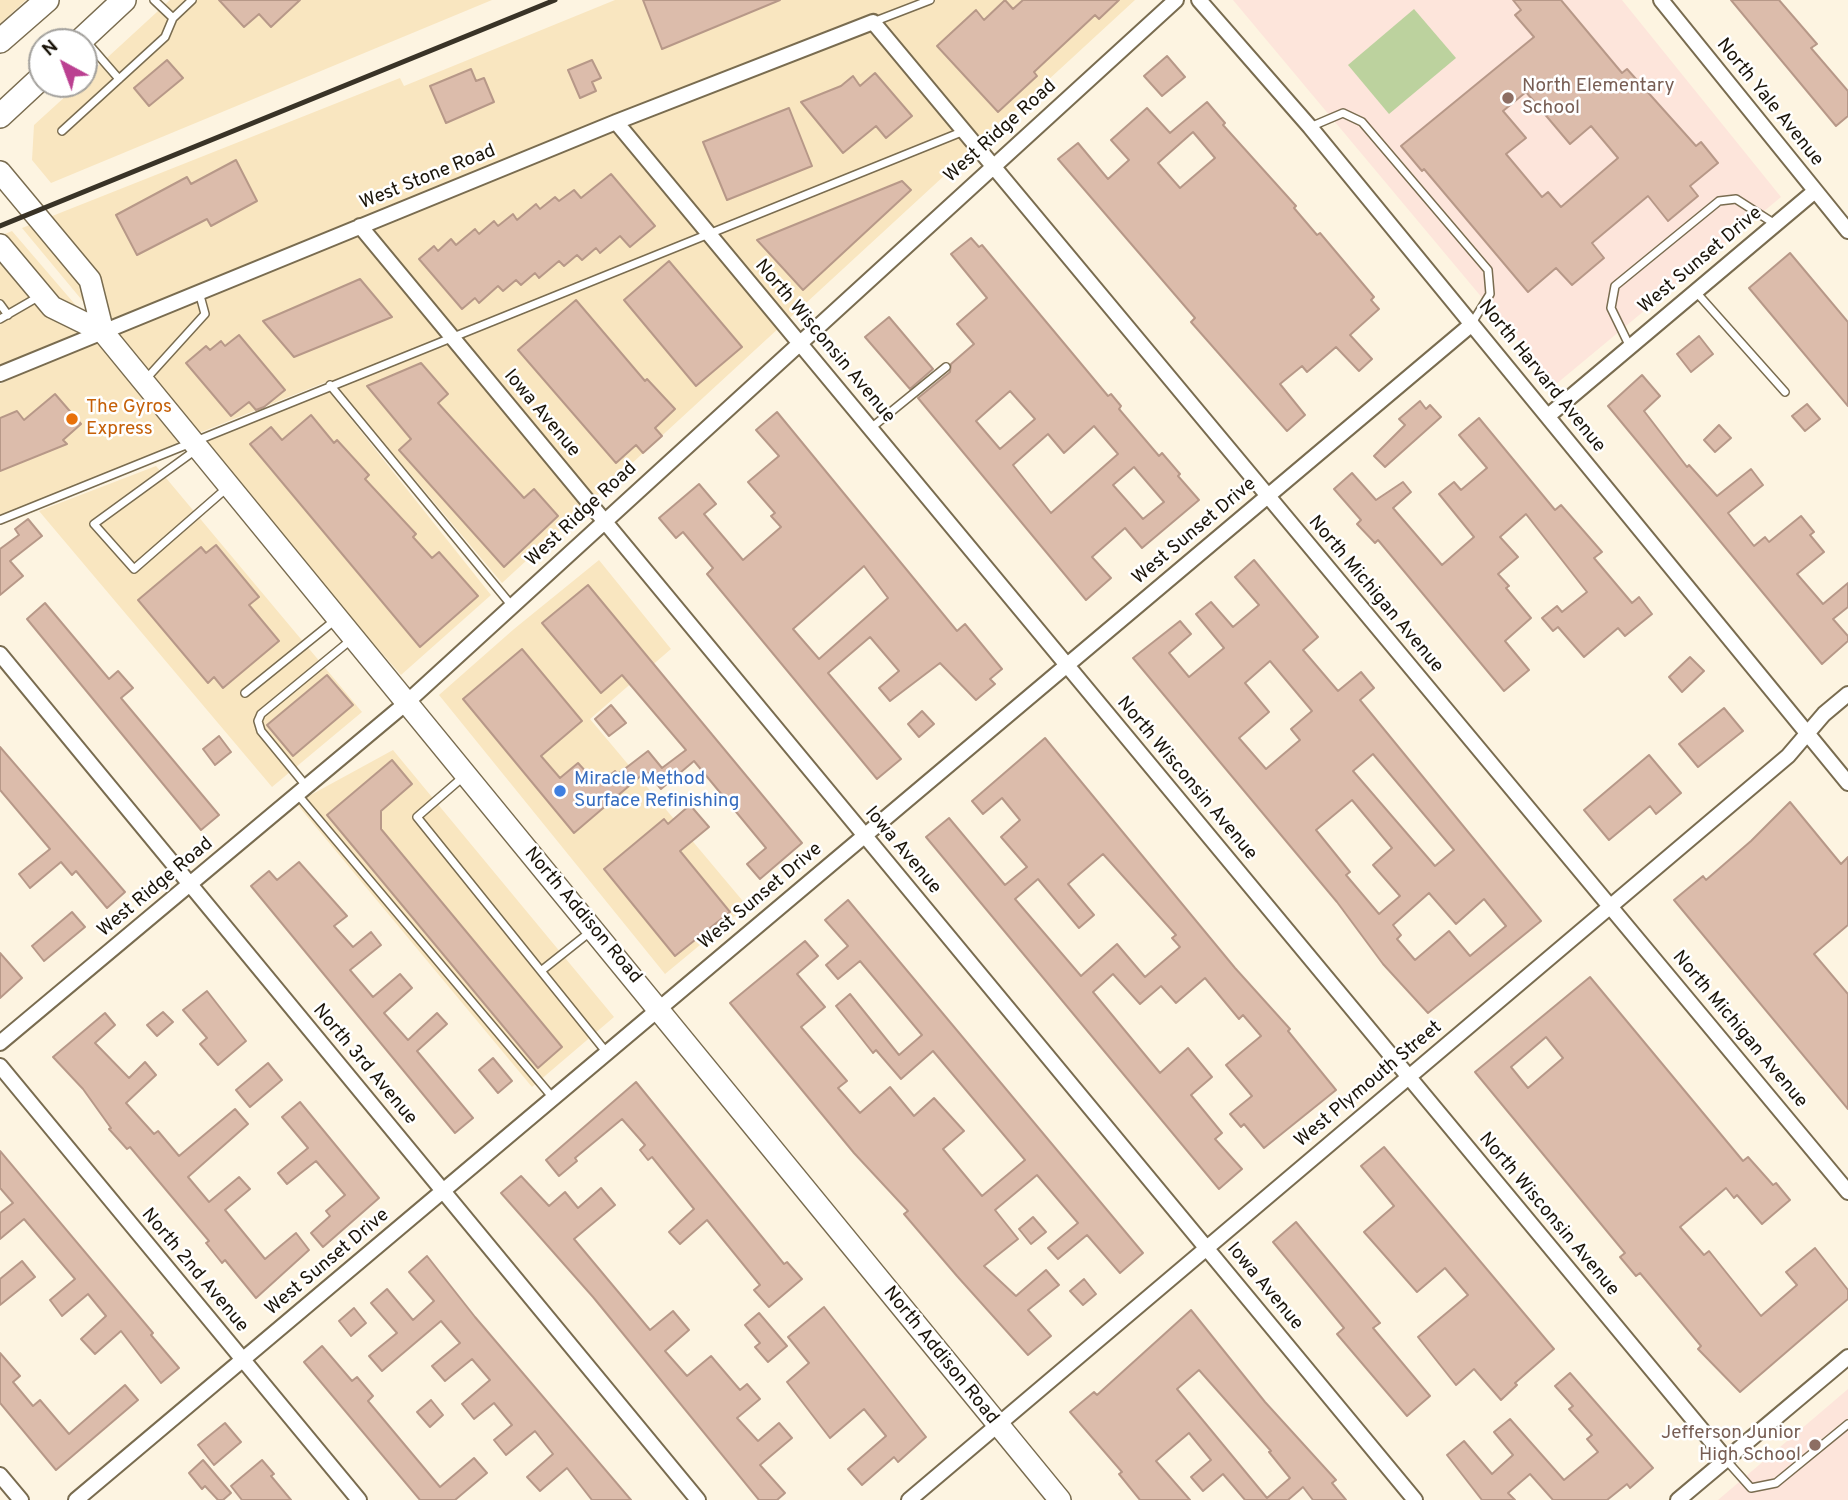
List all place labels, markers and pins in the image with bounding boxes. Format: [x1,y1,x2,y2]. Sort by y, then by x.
place label: North Elementary School [1522,76,1674,120]
marker: North Elementary School [1500,90,1516,106]
place label: The Gyros Express [86,397,172,441]
marker: The Gyros Express [64,411,80,427]
place label: Miracle Method Surface Refinishing [574,769,739,813]
marker: Miracle Method Surface Refinishing [552,783,568,799]
place label: Jefferson Junior High School [1661,1423,1801,1467]
marker: Jefferson Junior High School [1807,1437,1823,1453]

